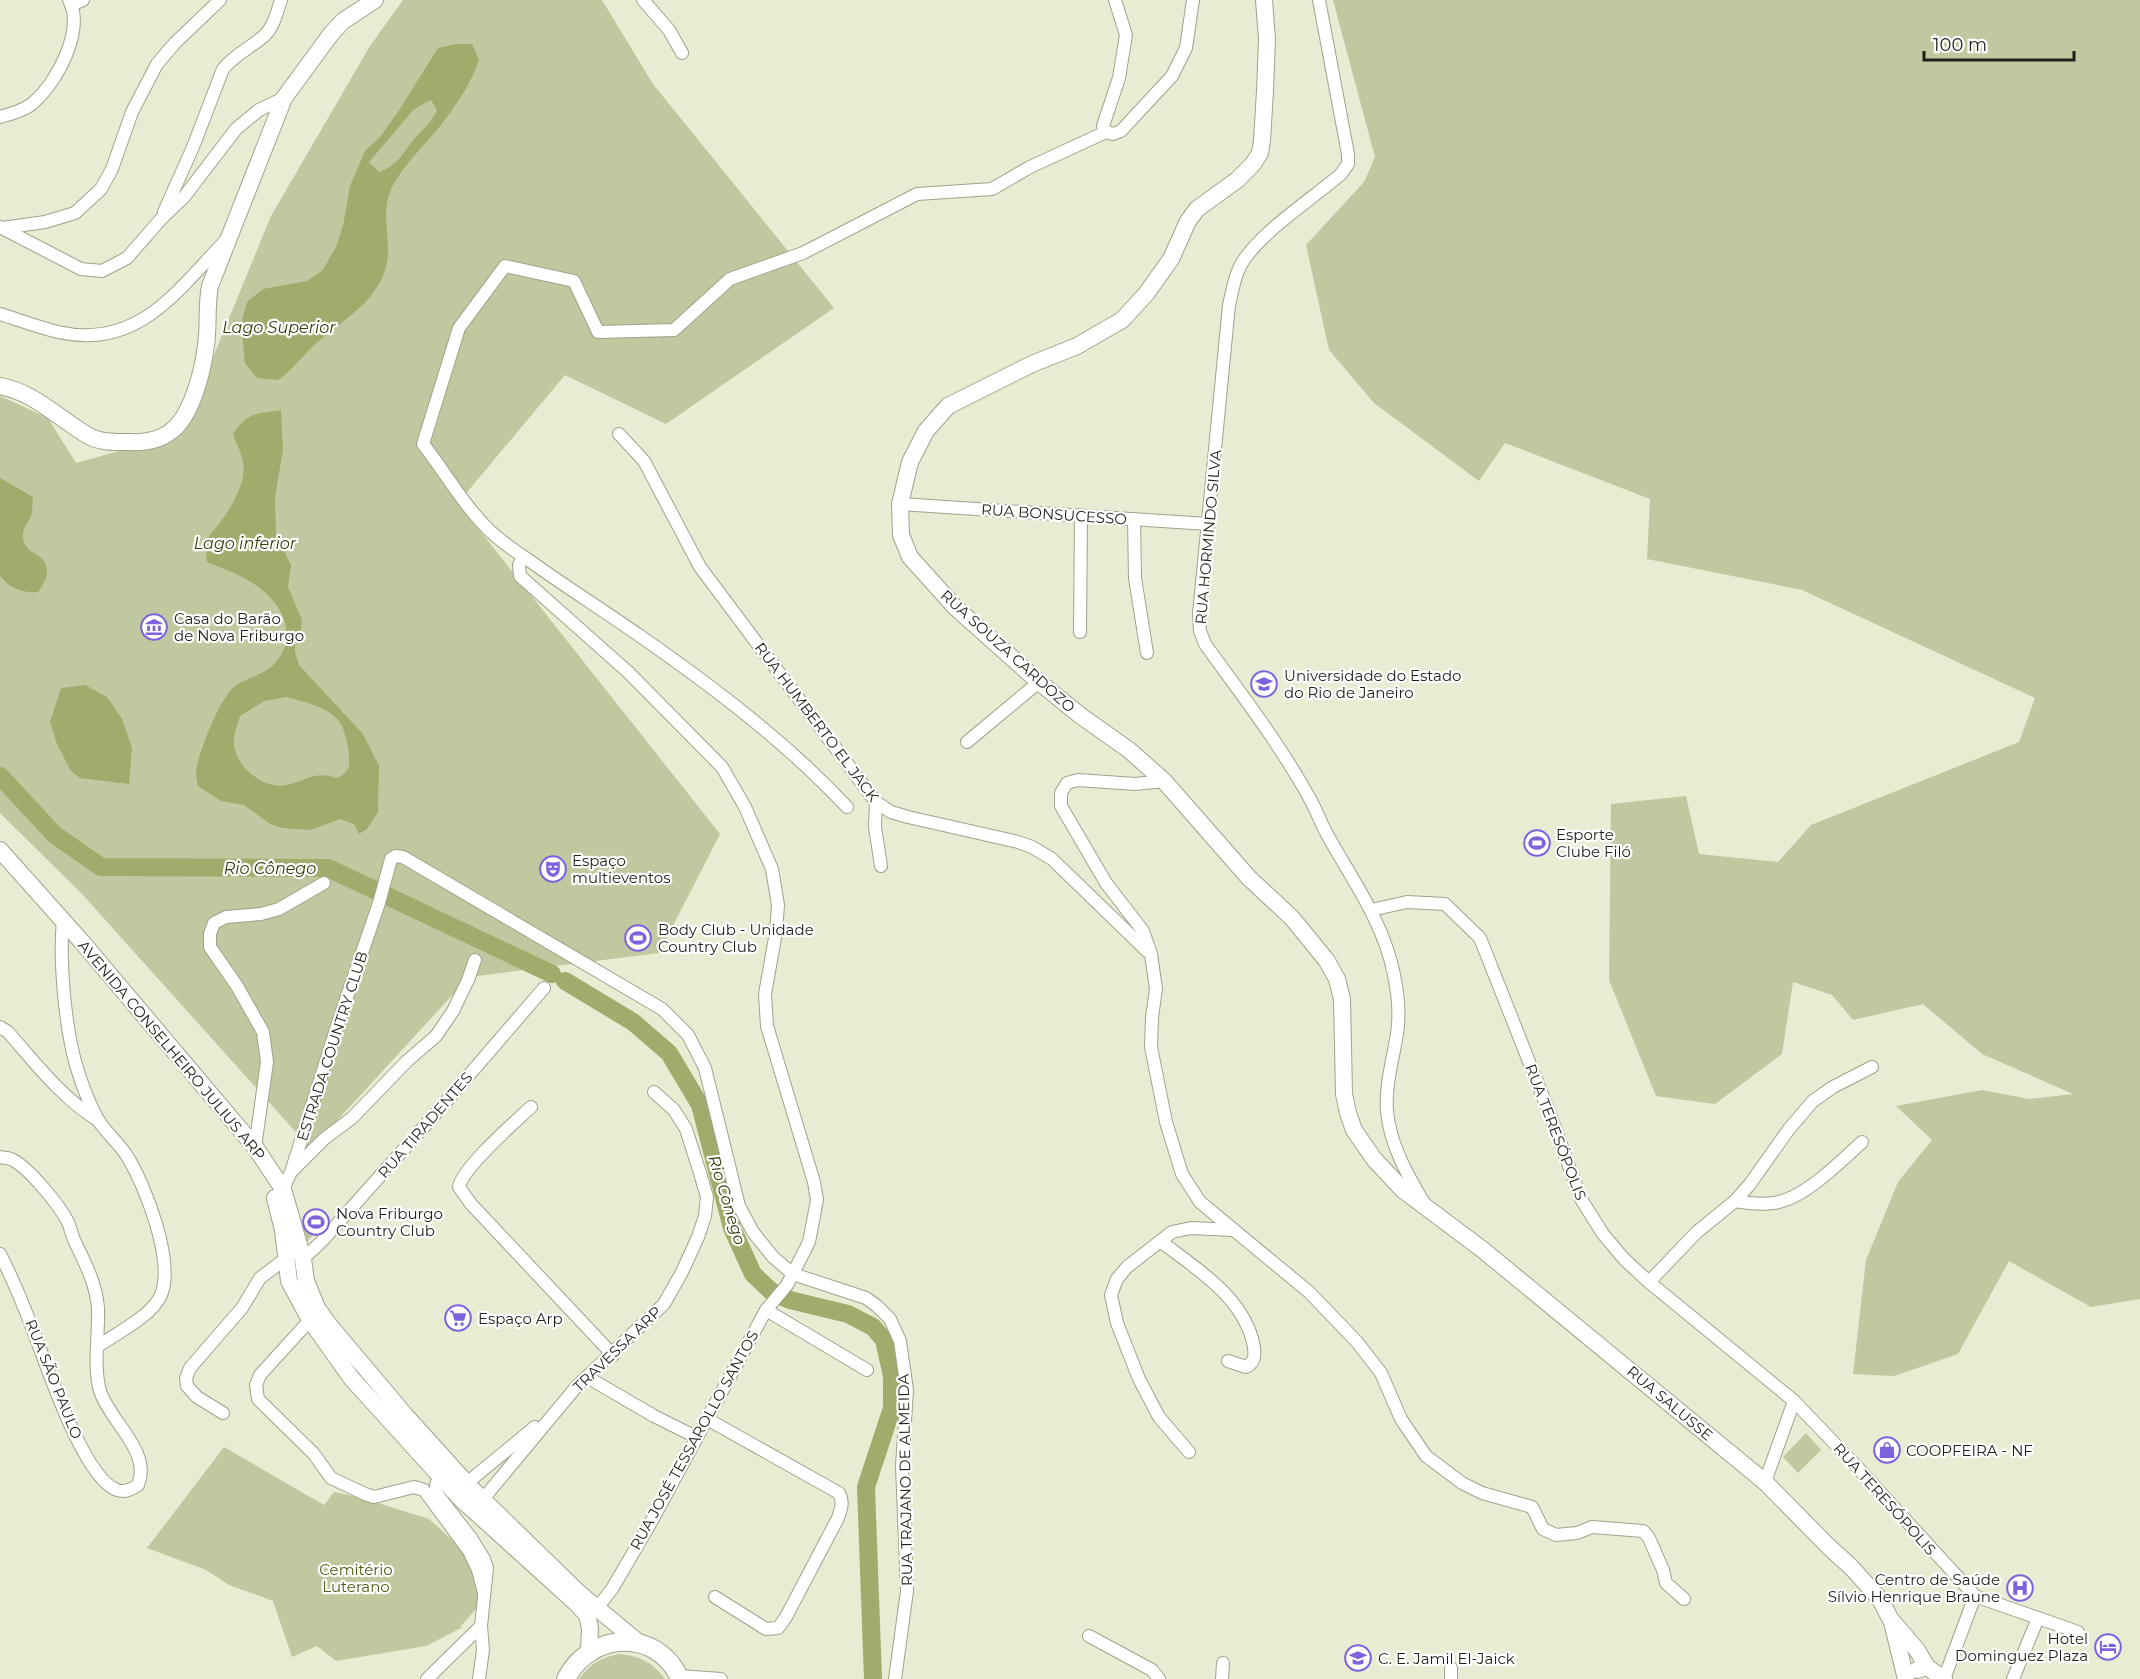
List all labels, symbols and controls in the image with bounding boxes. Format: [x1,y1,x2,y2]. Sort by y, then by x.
scale bar [1924,24,2074,62]
text: 100 m [1933,34,1987,56]
water label: Lago Superior [222,318,336,337]
street label: RUA HORMINDO SILVA [1191,449,1225,625]
street label: RUA BONSUCESSO [980,499,1128,529]
water label: Lago inferior [194,534,297,553]
street label: RUA SOUZA CARDOZO [937,586,1079,716]
place label: Casa do Barão de Nova Friburgo [174,609,304,645]
museum icon: Casa do Barão de Nova Friburgo [139,612,169,642]
street label: RUA HUMBERTO EL JACK [751,639,883,806]
place label: Universidade do Estado do Rio de Janeiro [1284,666,1462,702]
school or university icon: Universidade do Estado do Rio de Janeiro [1249,669,1279,699]
place label: Esporte Clube Filó [1556,825,1631,861]
sports icon: Esporte Clube Filó [1522,828,1552,858]
place label: Espaço multieventos [572,851,671,887]
theatre icon: Espaço multieventos [538,854,568,884]
water label: Rio Cônego [224,859,316,878]
place label: Body Club - Unidade Country Club [658,920,814,956]
sports icon: Body Club - Unidade Country Club [623,923,653,953]
street label: AVENIDA CONSELHEIRO JULIUS ARP [74,936,270,1164]
street label: ESTRADA COUNTRY CLUB [292,949,372,1143]
street label: RUA TERESÓPOLIS [1521,1061,1591,1203]
street label: RUA TIRADENTES [374,1068,476,1182]
water label: Rio Cônego [704,1153,750,1247]
place label: Nova Friburgo Country Club [336,1204,443,1240]
sports icon: Nova Friburgo Country Club [301,1207,331,1237]
street label: TRAVESSA ARP [569,1302,665,1396]
supermarket icon: Espaço Arp [443,1303,473,1333]
place label: Espaço Arp [478,1309,563,1328]
street label: RUA SÃO PAULO [21,1316,87,1442]
street label: RUA JOSÉ TESSAROLLO SANTOS [626,1327,762,1553]
street label: RUA SALUSSE [1623,1362,1717,1444]
street label: RUA TRAJANO DE ALMEIDA [894,1374,916,1586]
shop icon: COOPFEIRA - NF [1872,1435,1902,1465]
street label: RUA TERESÓPOLIS [1830,1439,1940,1559]
place label: COOPFEIRA - NF [1906,1441,2033,1460]
park label: Cemitério Luterano [319,1560,393,1596]
place label: Centro de Saúde Sílvio Henrique Braune [1828,1570,2000,1606]
hospital icon: Centro de Saúde Sílvio Henrique Braune [2005,1573,2035,1603]
place label: Hotel Dominguez Plaza [1955,1629,2088,1665]
hotel icon: Hotel Dominguez Plaza [2093,1632,2123,1662]
school or university icon: C. E. Jamil El-Jaick [1343,1643,1373,1673]
place label: C. E. Jamil El-Jaick [1378,1649,1515,1668]

